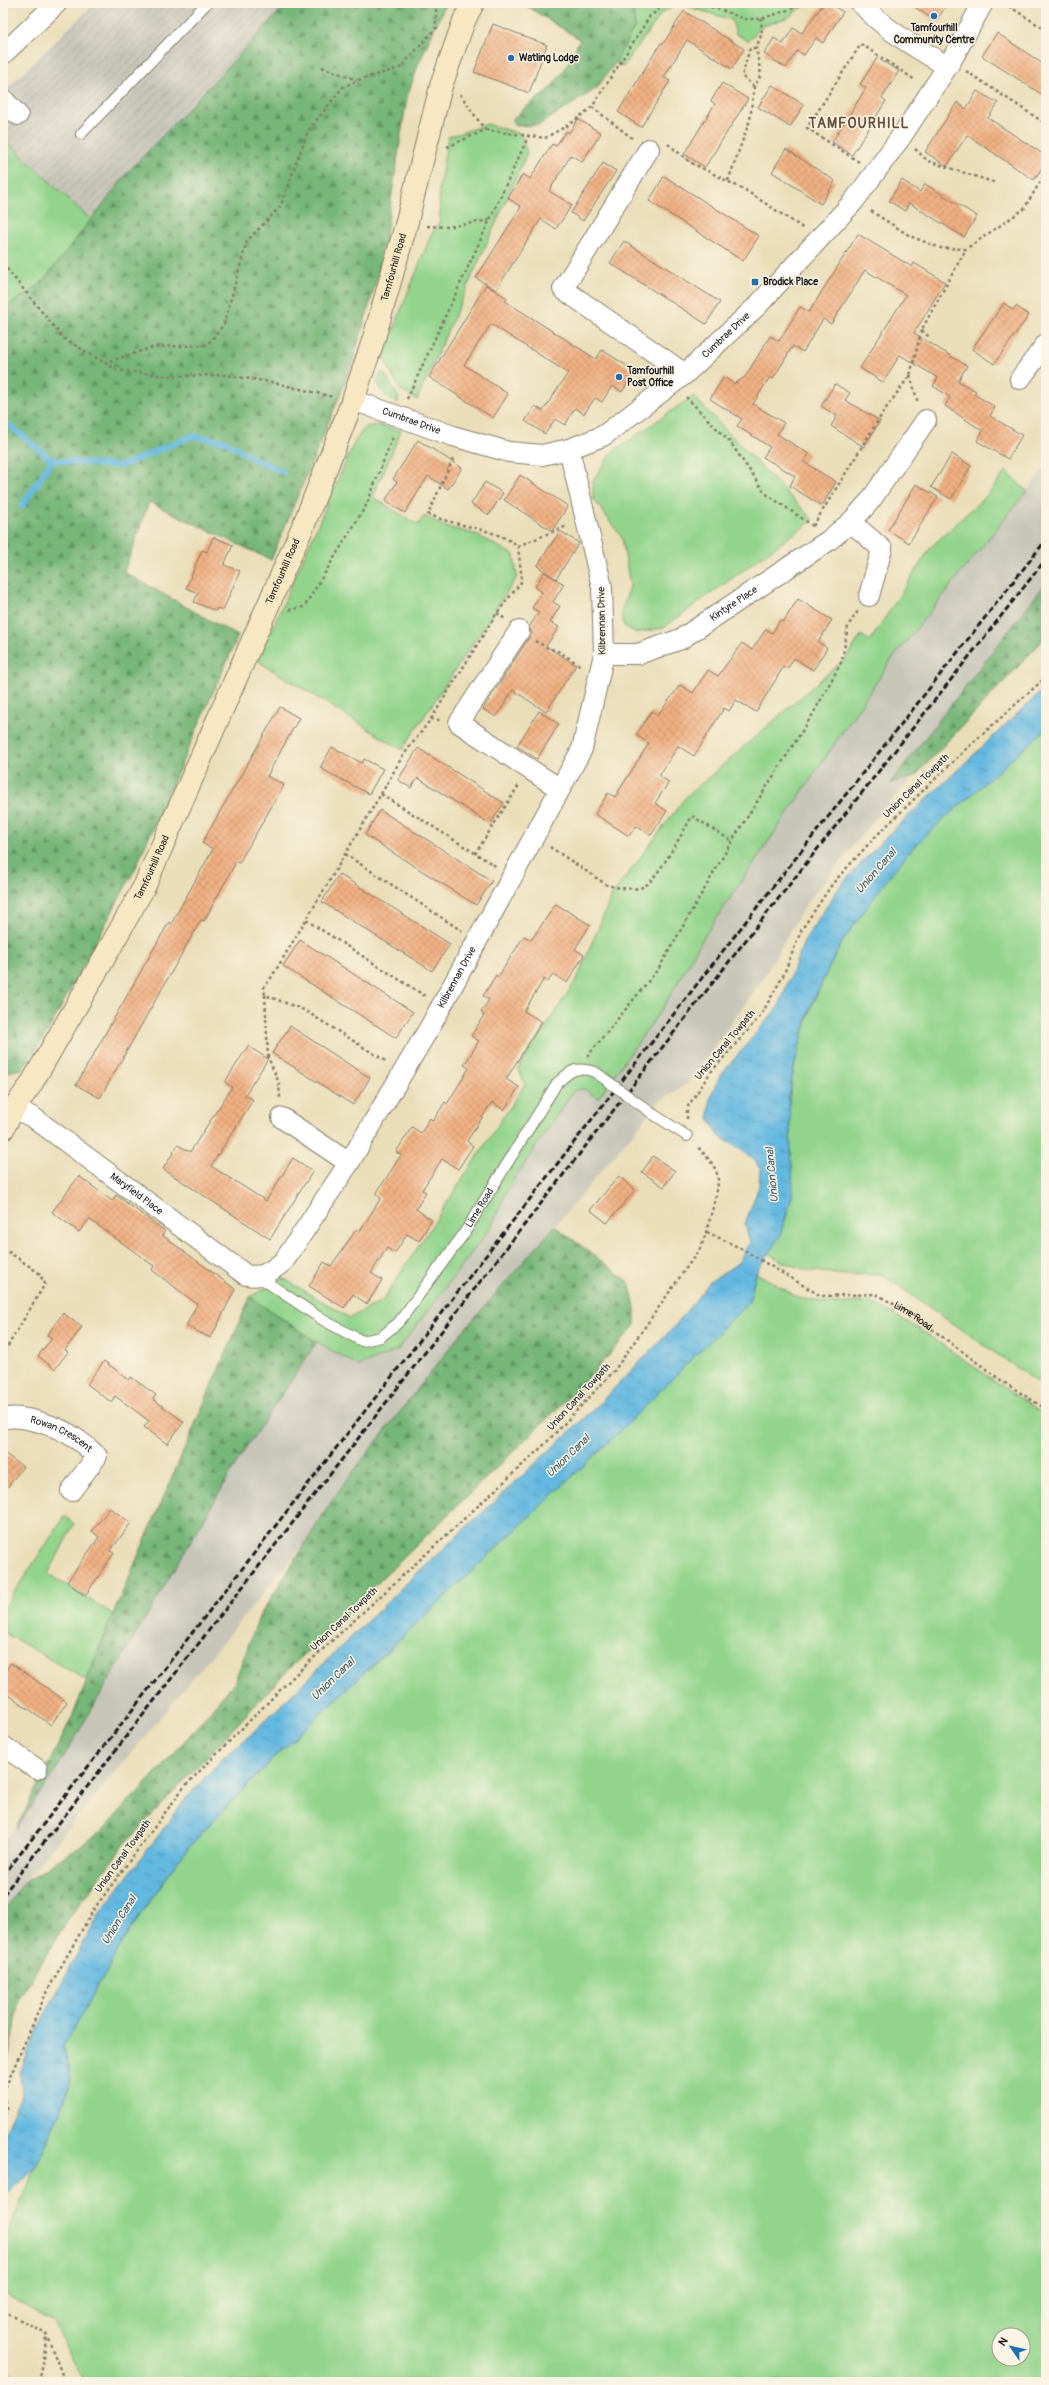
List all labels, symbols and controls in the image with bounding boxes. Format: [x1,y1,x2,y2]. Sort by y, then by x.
marker: Tamfourhill Community Centre [929,11,939,21]
place label: Tamfourhill Community Centre [894,22,975,46]
place label: Watling Lodge [519,52,580,64]
marker: Watling Lodge [506,53,516,63]
district label: TAMFOURHILL [808,115,909,132]
street label: Tamfourhill Road [379,232,409,303]
place label: Brodick Place [763,276,819,288]
marker: Brodick Place [750,277,760,287]
street label: Cumbrae Drive [700,310,753,361]
place label: Tamfourhill Post Office [626,365,674,389]
marker: Tamfourhill Post Office [614,372,624,382]
street label: Cumbrae Drive [380,405,442,437]
street label: Tamfourhill Road [263,537,303,606]
street label: Kintyre Place [708,584,760,624]
street label: Kilbrennan Drive [595,587,609,655]
street label: Union Canal Towpath [880,751,952,821]
street label: Tamfourhill Road [132,833,172,902]
water label: Union Canal [853,845,900,896]
street label: Kilbrennan Drive [435,945,479,1010]
street label: Union Canal Towpath [692,1007,758,1082]
water label: Union Canal [763,1145,781,1203]
street label: Maryfield Place [108,1170,165,1217]
street label: Lime Road [463,1186,496,1230]
street label: Lime Road [891,1299,935,1333]
street label: Union Canal Towpath [545,1361,613,1433]
street label: Rowan Crescent [29,1414,95,1456]
water label: Union Canal [544,1431,593,1480]
street label: Union Canal Towpath [308,1585,380,1653]
water label: Union Canal [309,1654,358,1703]
street label: Union Canal Towpath [92,1817,154,1895]
water label: Union Canal [99,1892,140,1947]
north arrow [991,2327,1031,2367]
text: N [996,2335,1011,2348]

